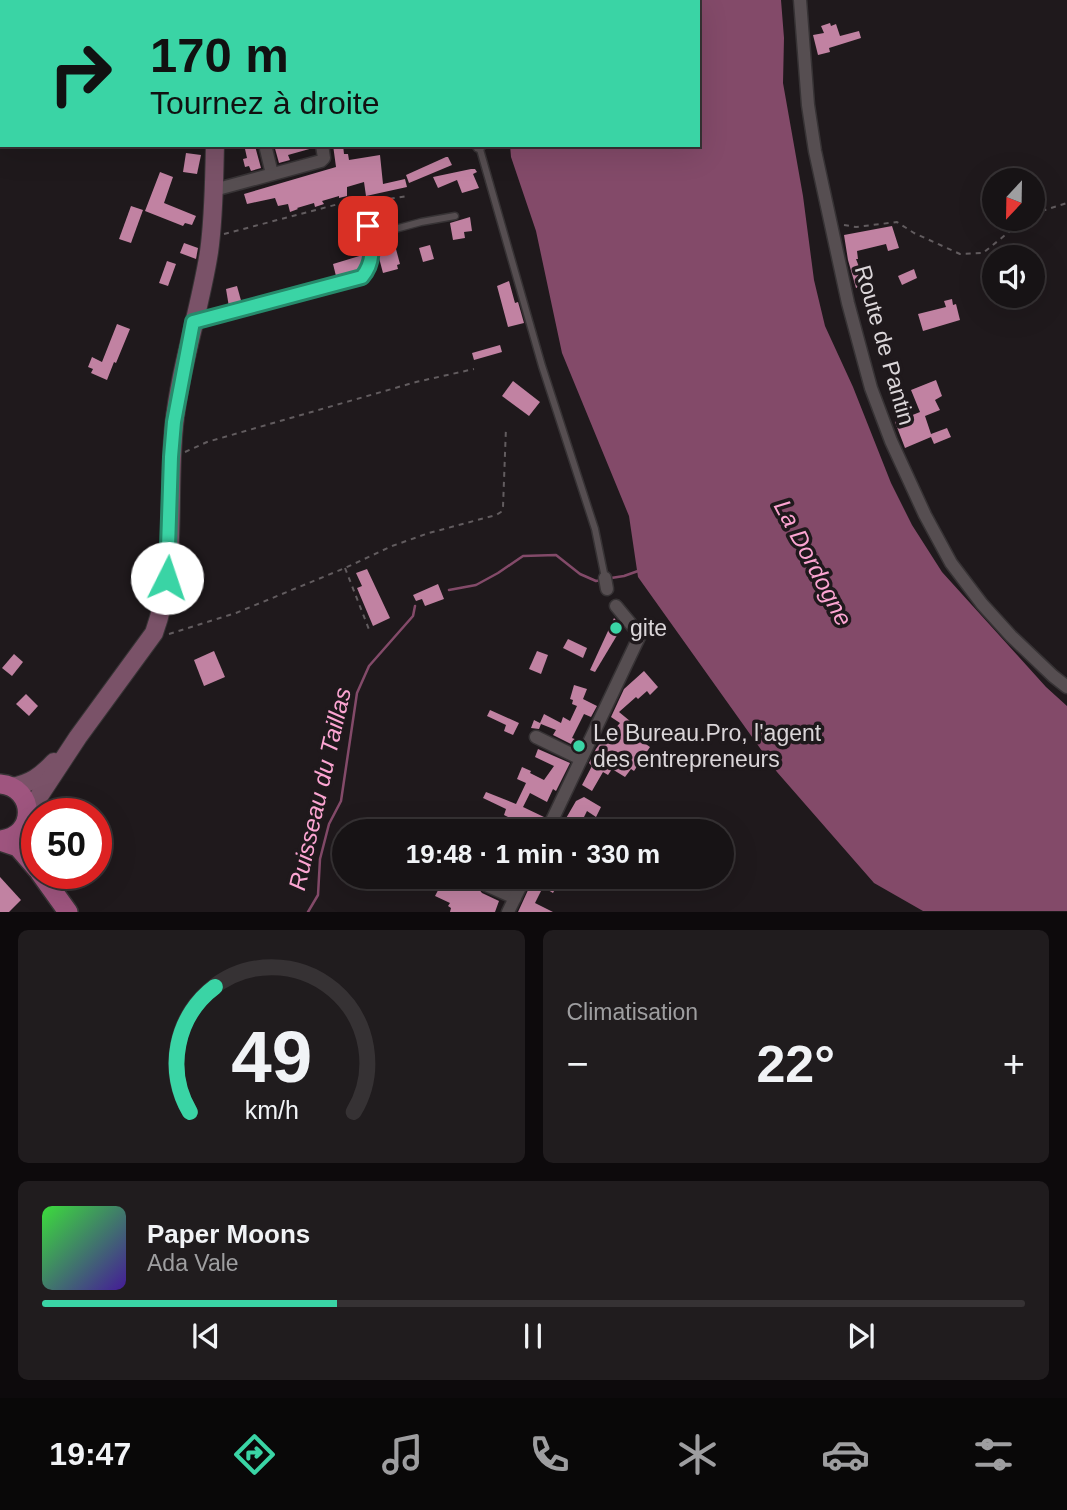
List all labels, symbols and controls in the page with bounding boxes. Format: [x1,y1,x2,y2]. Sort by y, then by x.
icon: right [35,28,126,119]
text: 170 m [150,28,289,82]
text: Tournez à droite [150,85,379,121]
north arrow [982,168,1045,231]
map controls [982,168,1045,308]
pin [338,196,398,256]
icon: arrive [349,207,387,245]
button: sound [982,245,1045,308]
street label: Route de Pantin [850,262,920,428]
water label: La Dordogne [769,495,858,630]
position arrow [130,541,204,615]
place label: gite [630,615,667,641]
marker: gite [608,620,624,636]
water label: Ruisseau du Taillas [283,685,356,893]
place label: Le Bureau.Pro, l'agent des entrepreneurs [593,720,822,772]
marker: Le Bureau.Pro, l'agent des entrepreneurs [571,738,587,754]
speed limit sign: 50 [21,798,112,889]
text: 19:48 · 1 min · 330 m [406,839,660,869]
text: Climatisation [567,999,698,1025]
text: 49 [231,1017,312,1098]
text: 22° [756,1035,835,1093]
text: − [567,1043,589,1085]
text: + [1003,1043,1025,1085]
text: km/h [244,1096,298,1124]
text: Paper Moons [147,1219,310,1249]
text: Ada Vale [147,1250,239,1276]
icon: previous [187,1317,225,1355]
icon: pause [514,1317,552,1355]
icon: next [842,1317,880,1355]
icon: directions [230,1430,279,1479]
icon: music [378,1430,427,1479]
icon: phone [525,1430,574,1479]
icon: climate [673,1430,722,1479]
icon: car [821,1430,870,1479]
icon: filters [969,1430,1018,1479]
text: 19:47 [49,1436,131,1472]

